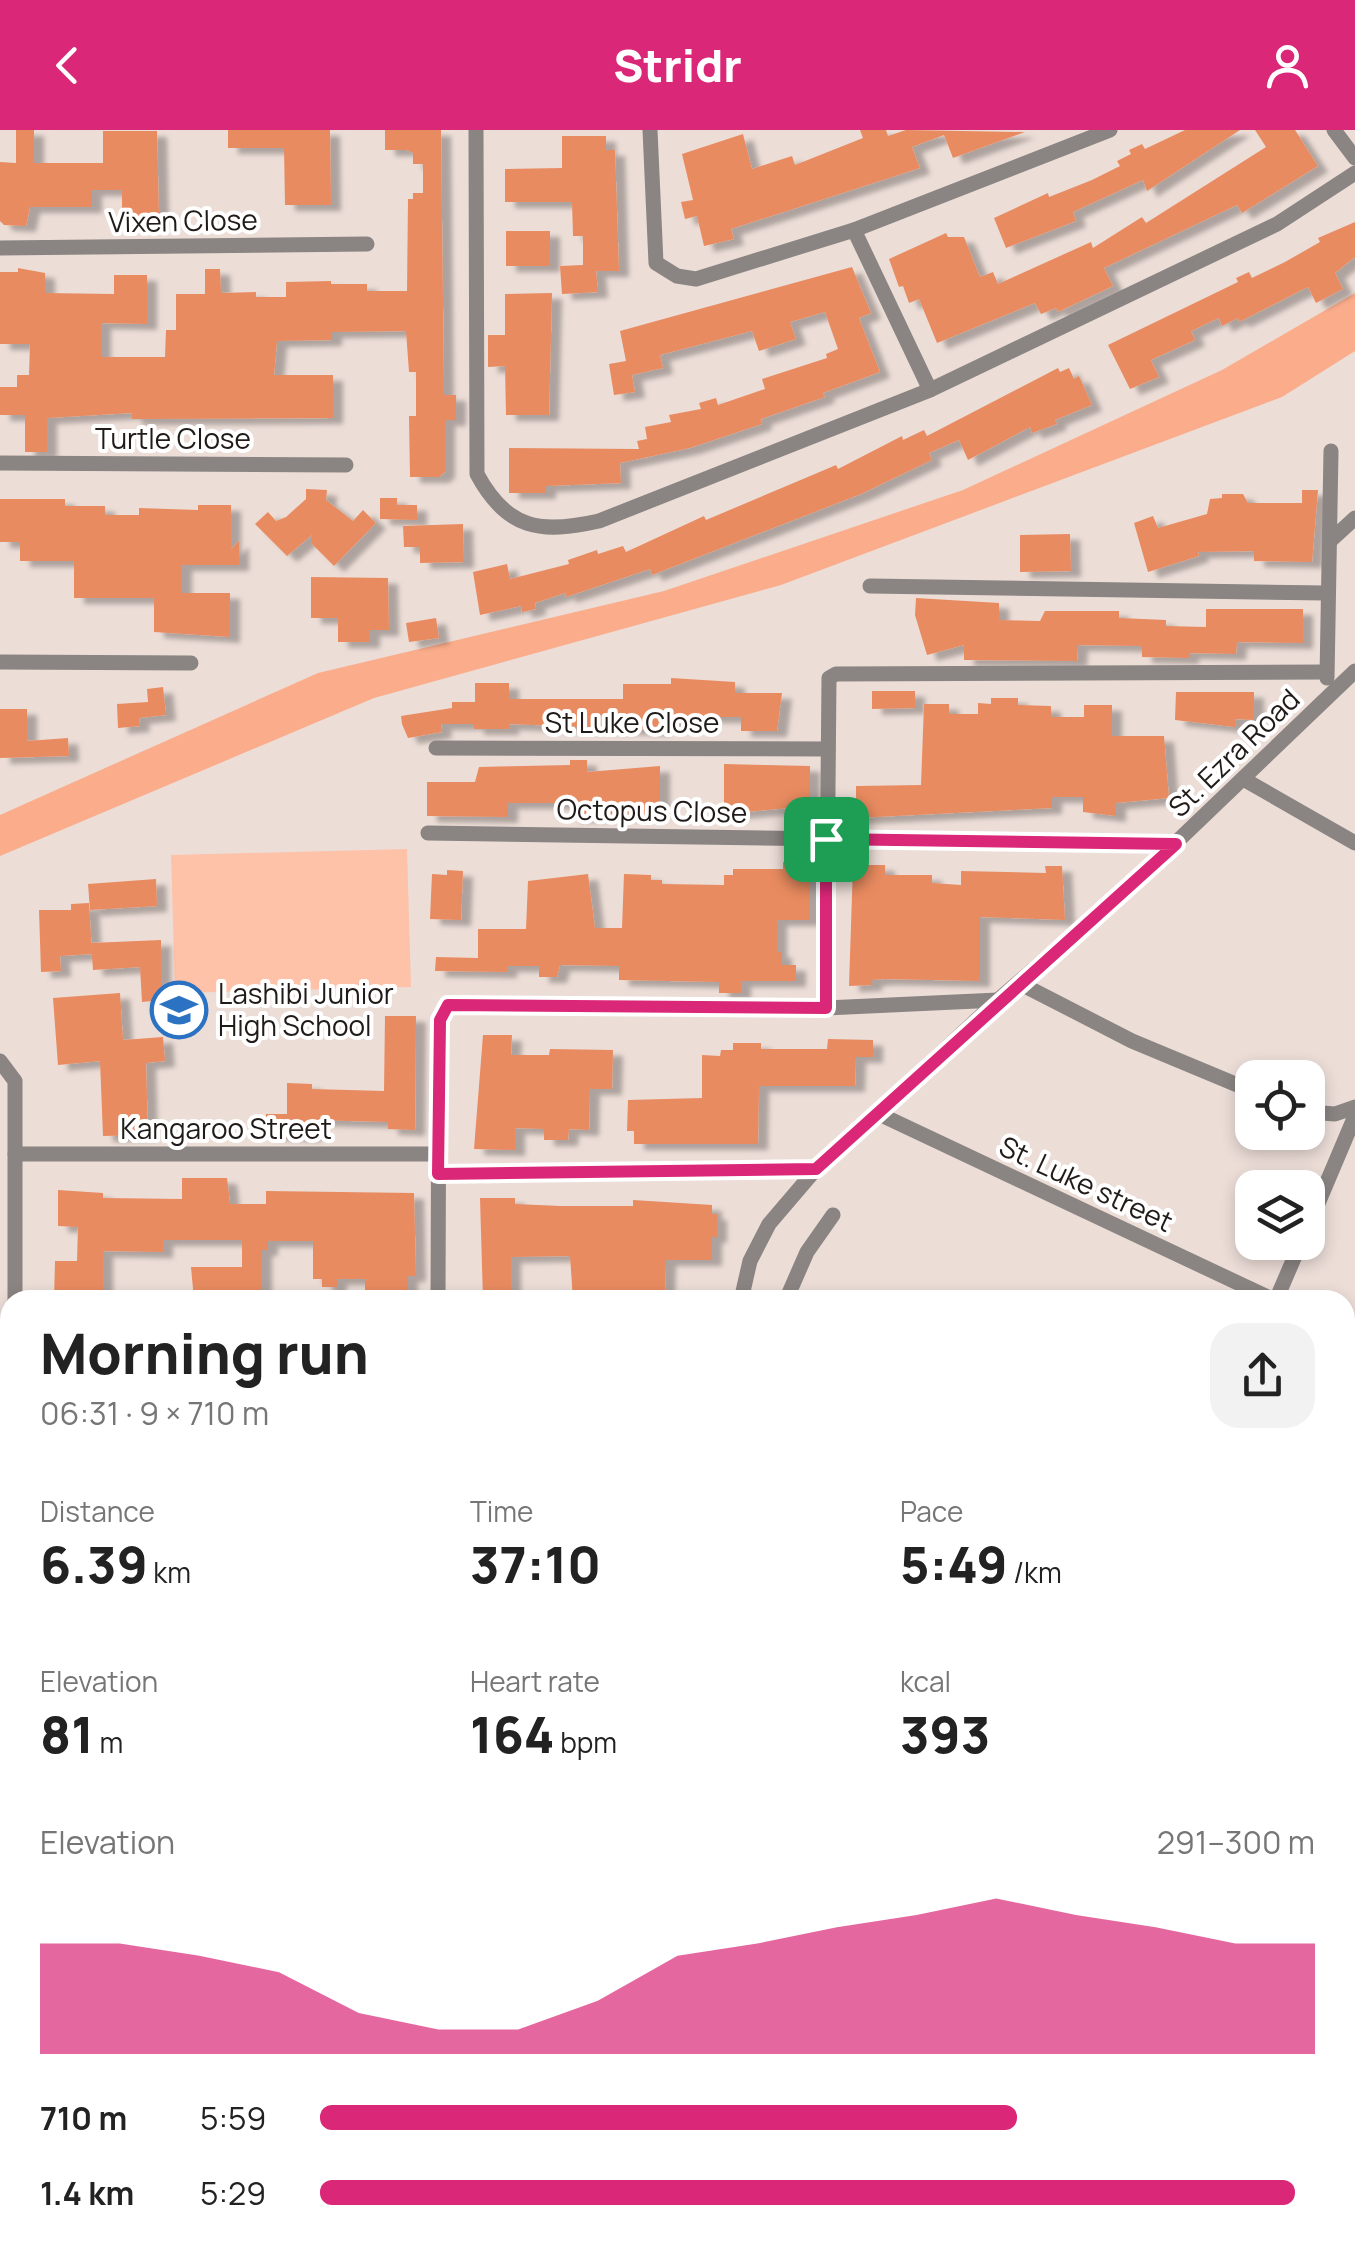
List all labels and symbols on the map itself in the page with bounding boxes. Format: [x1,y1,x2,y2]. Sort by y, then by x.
street label: Vixen Close [108,200,258,240]
street label: Turtle Close [95,419,251,457]
street label: St. Ezra Road [1159,680,1307,825]
street label: St Luke Close [545,703,719,741]
street label: Octopus Close [556,789,748,831]
pin [784,797,869,882]
place label: Lashibi Junior High School [218,974,394,1044]
school or university icon: Lashibi Junior High School [149,980,209,1040]
street label: Kangaroo Street [120,1109,332,1147]
street label: St. Luke street [993,1126,1179,1240]

